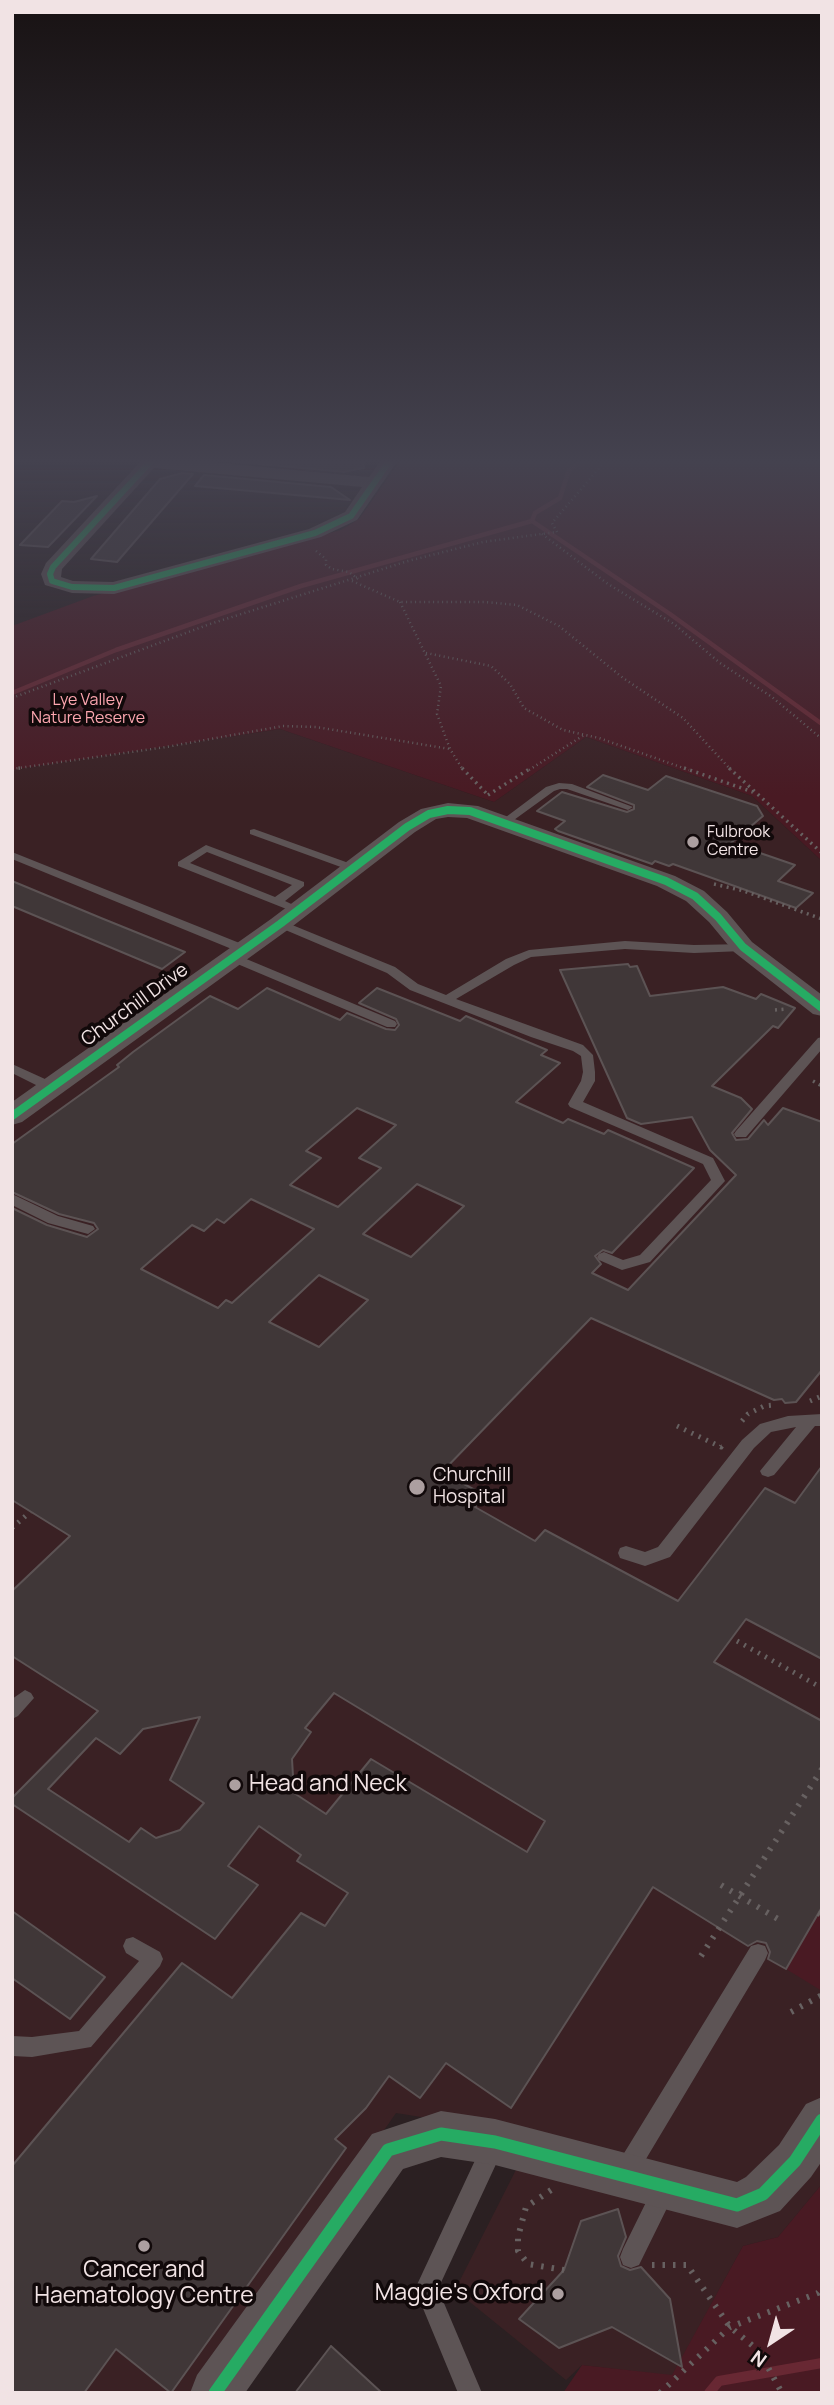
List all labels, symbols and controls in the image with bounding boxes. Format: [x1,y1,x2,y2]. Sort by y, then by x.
park label: Lye Valley Nature Reserve [31,691,145,729]
place label: Fulbrook Centre [707,823,770,861]
marker: Fulbrook Centre [685,834,701,850]
street label: Churchill Drive [77,959,193,1051]
place label: Churchill Hospital [433,1465,511,1509]
marker: Churchill Hospital [407,1477,427,1497]
place label: Head and Neck [249,1771,407,1799]
marker: Head and Neck [227,1777,243,1793]
marker: Cancer and Haematology Centre [136,2238,152,2254]
place label: Cancer and Haematology Centre [34,2257,254,2311]
place label: Maggie's Oxford [375,2280,544,2308]
marker: Maggie's Oxford [550,2286,566,2302]
north arrow [736,2307,806,2377]
text: N [745,2344,772,2374]

